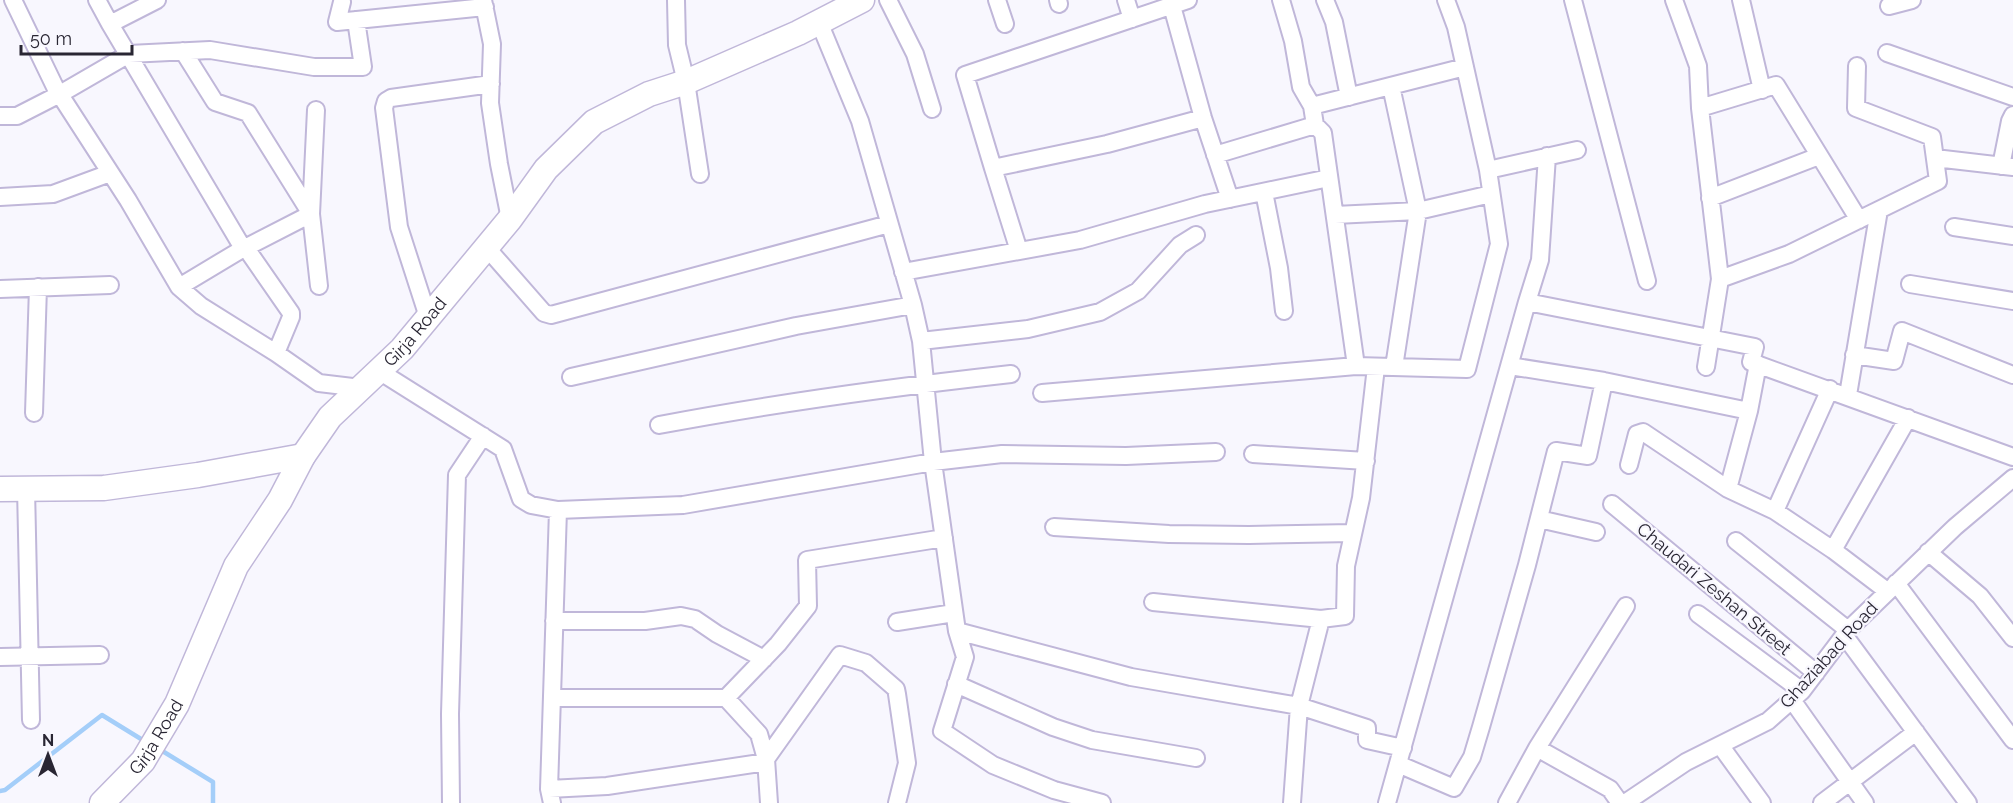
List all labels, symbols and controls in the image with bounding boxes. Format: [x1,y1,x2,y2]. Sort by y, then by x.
scale bar [21,18,132,56]
text: 50 m [30,28,72,49]
street label: Girja Road [379,293,450,371]
street label: Chaudari Zeshan Street [1633,518,1796,659]
street label: Ghaziabad Road [1775,597,1882,712]
street label: Girja Road [125,695,187,779]
north arrow [18,725,78,785]
text: N [42,731,54,750]

